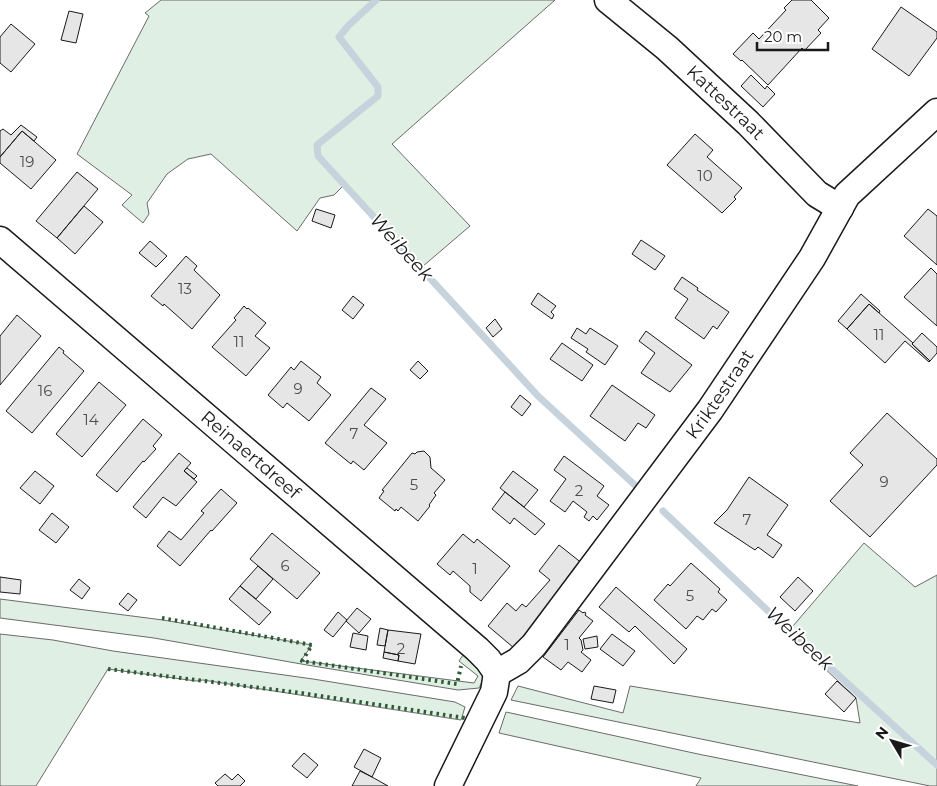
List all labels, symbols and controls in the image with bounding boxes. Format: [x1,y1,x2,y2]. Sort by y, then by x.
scale bar [757,20,828,52]
text: 20 m [764,27,802,46]
street label: Kattestraat [682,61,769,144]
house number: 19 [20,152,34,171]
house number: 10 [697,166,713,185]
water label: Weibeek [365,209,439,287]
house number: 13 [178,279,192,298]
house number: 11 [874,325,884,344]
house number: 11 [234,332,244,351]
street label: Kriktestraat [681,345,759,443]
house number: 9 [293,379,303,398]
house number: 16 [38,381,52,400]
street label: Reinaertdreef [196,406,305,504]
house number: 14 [83,410,99,429]
house number: 7 [350,424,359,443]
house number: 9 [879,472,889,491]
house number: 5 [410,475,418,494]
house number: 2 [575,481,583,500]
house number: 7 [743,510,752,529]
house number: 6 [280,556,290,575]
house number: 1 [472,559,478,578]
house number: 5 [686,586,694,605]
water label: Weibeek [761,602,839,676]
house number: 1 [564,635,570,654]
house number: 2 [397,639,405,658]
north arrow [867,716,917,766]
text: N [871,723,892,743]

